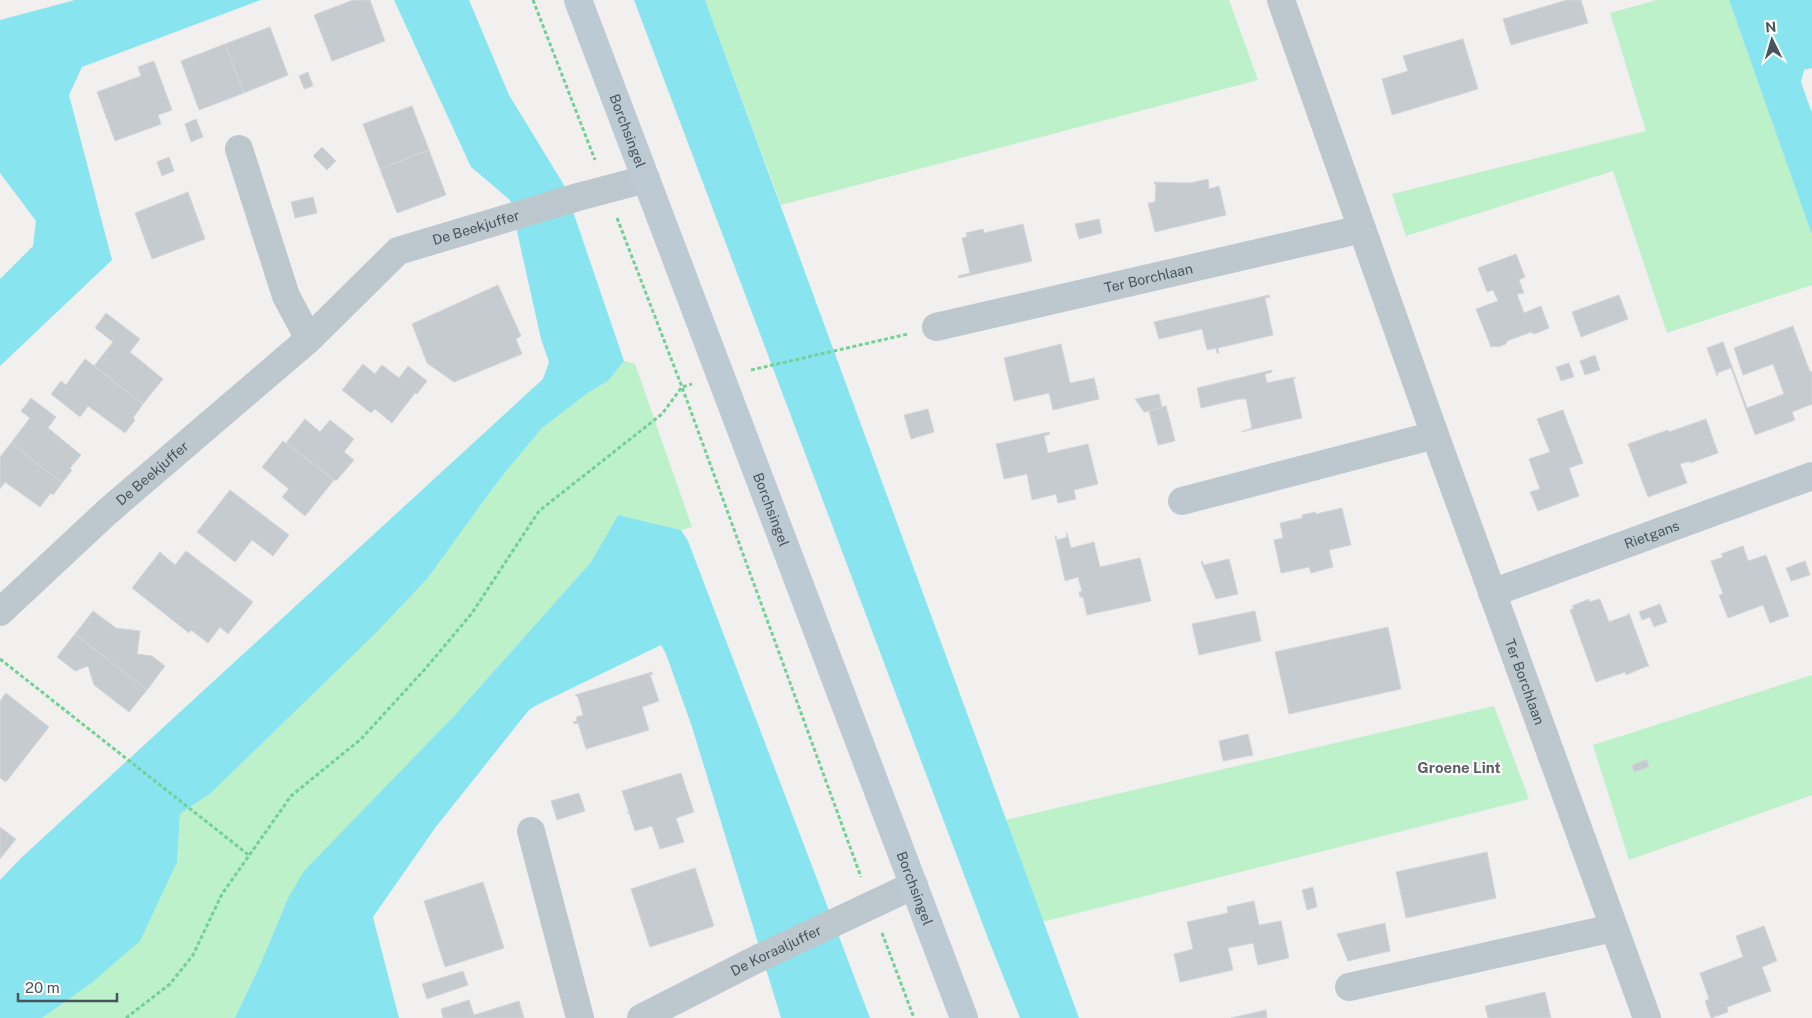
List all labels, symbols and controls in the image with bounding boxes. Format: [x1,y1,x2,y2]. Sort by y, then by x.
north arrow [1747,15,1797,65]
text: N [1765,19,1777,35]
street label: Borchsingel [606,92,649,170]
street label: De Beekjuffer [431,207,521,248]
street label: Ter Borchlaan [1103,260,1194,296]
street label: De Beekjuffer [113,438,192,509]
street label: Borchsingel [750,470,792,549]
street label: Rietgans [1622,517,1681,552]
street label: Ter Borchlaan [1502,637,1548,727]
district label: Groene Lint [1417,759,1501,776]
street label: Borchsingel [894,849,936,927]
street label: De Koraaljuffer [728,922,824,979]
scale bar [18,970,116,1002]
text: 20 m [25,979,60,996]

